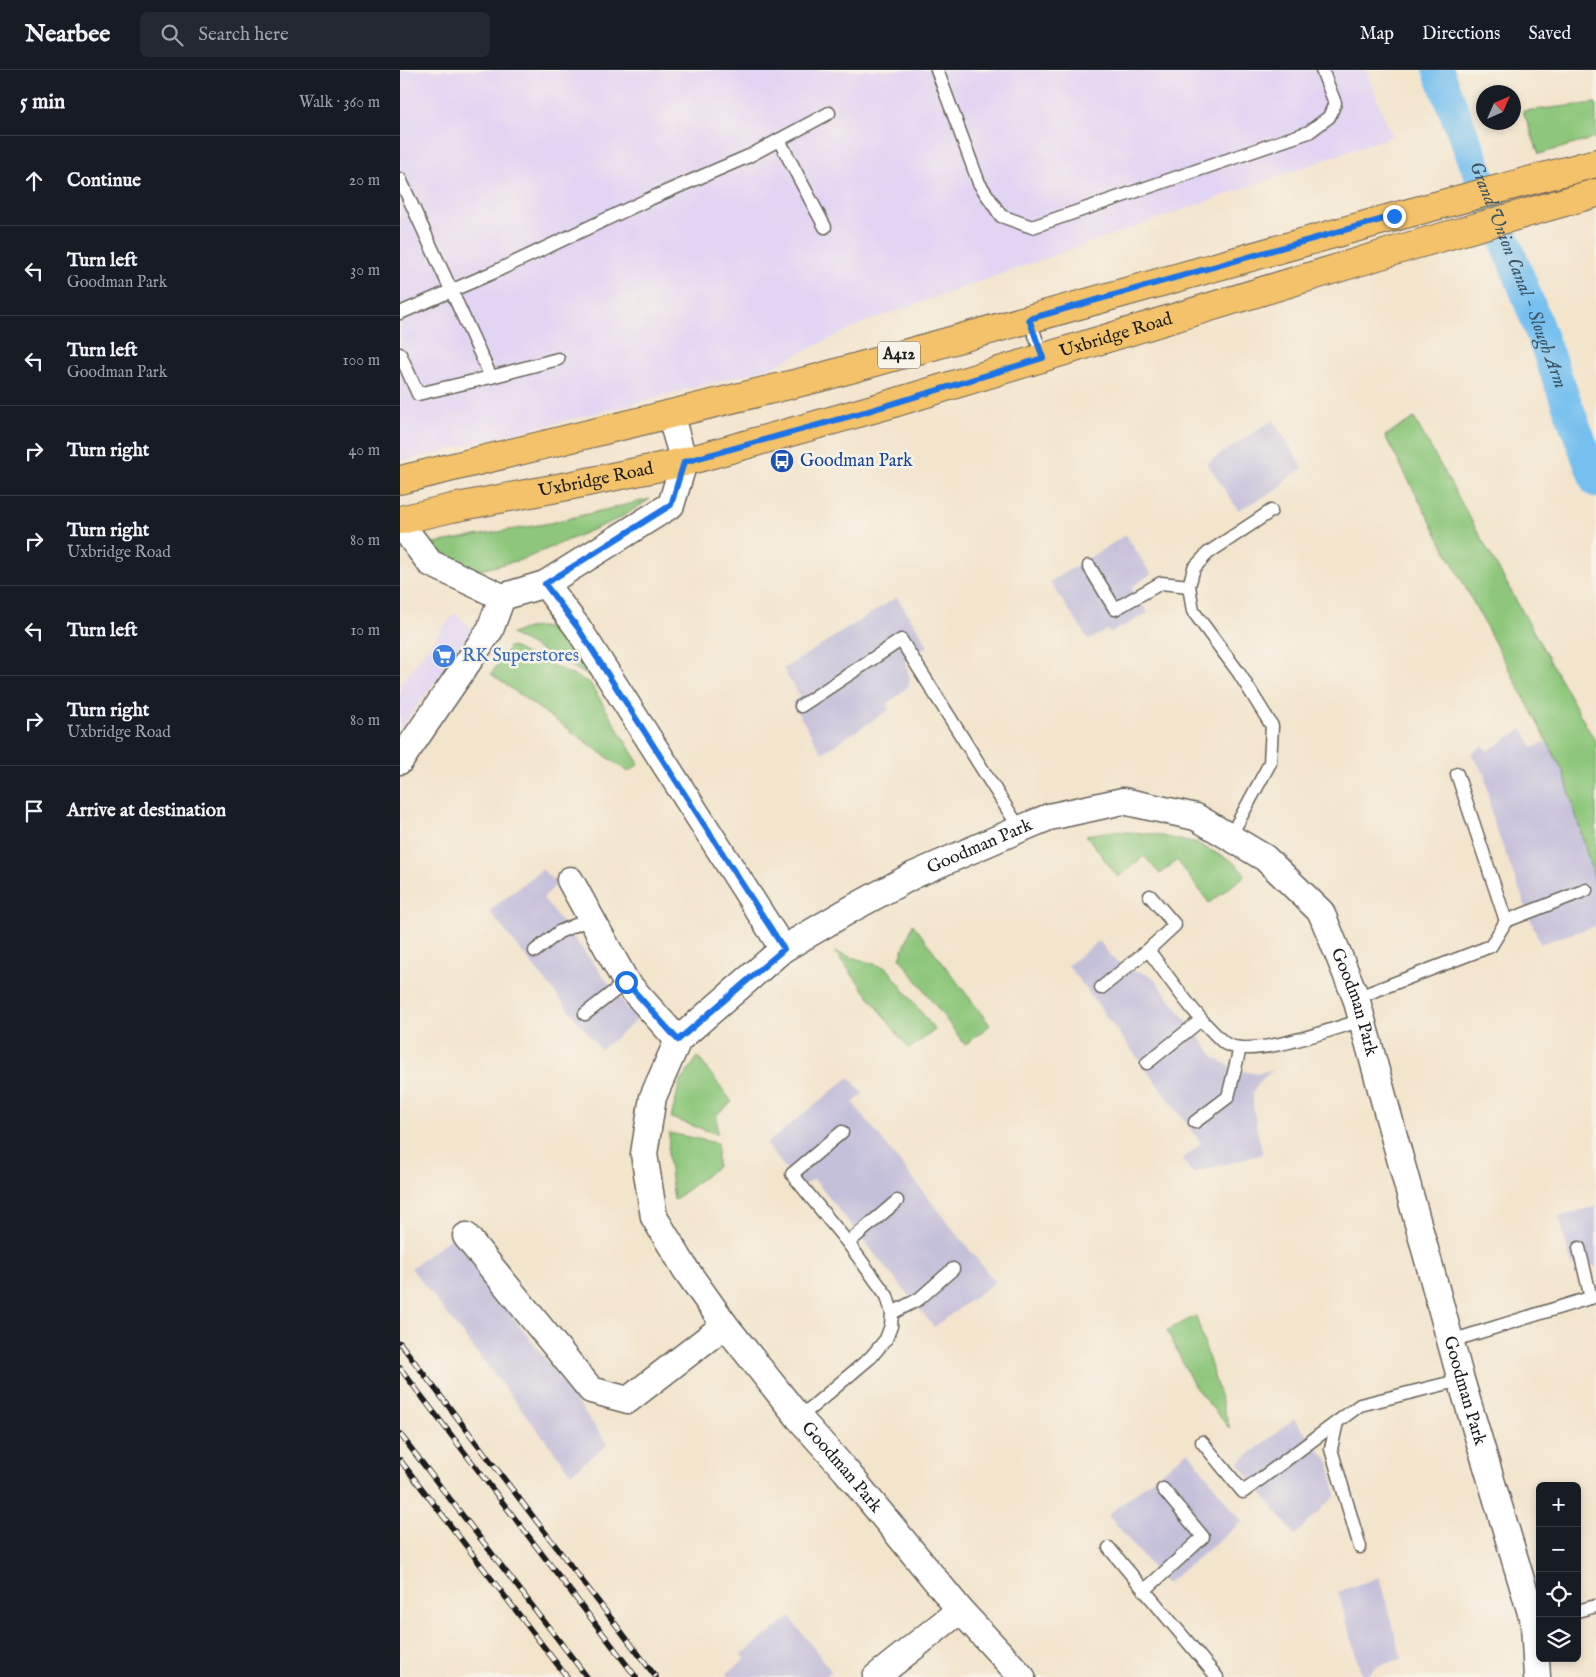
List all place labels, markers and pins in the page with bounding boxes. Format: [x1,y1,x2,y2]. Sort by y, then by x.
bus stop icon: Goodman Park [769,448,795,474]
place label: Goodman Park [800,450,913,473]
supermarket icon: RK Superstores [431,643,457,669]
place label: RK Superstores [462,645,579,668]

